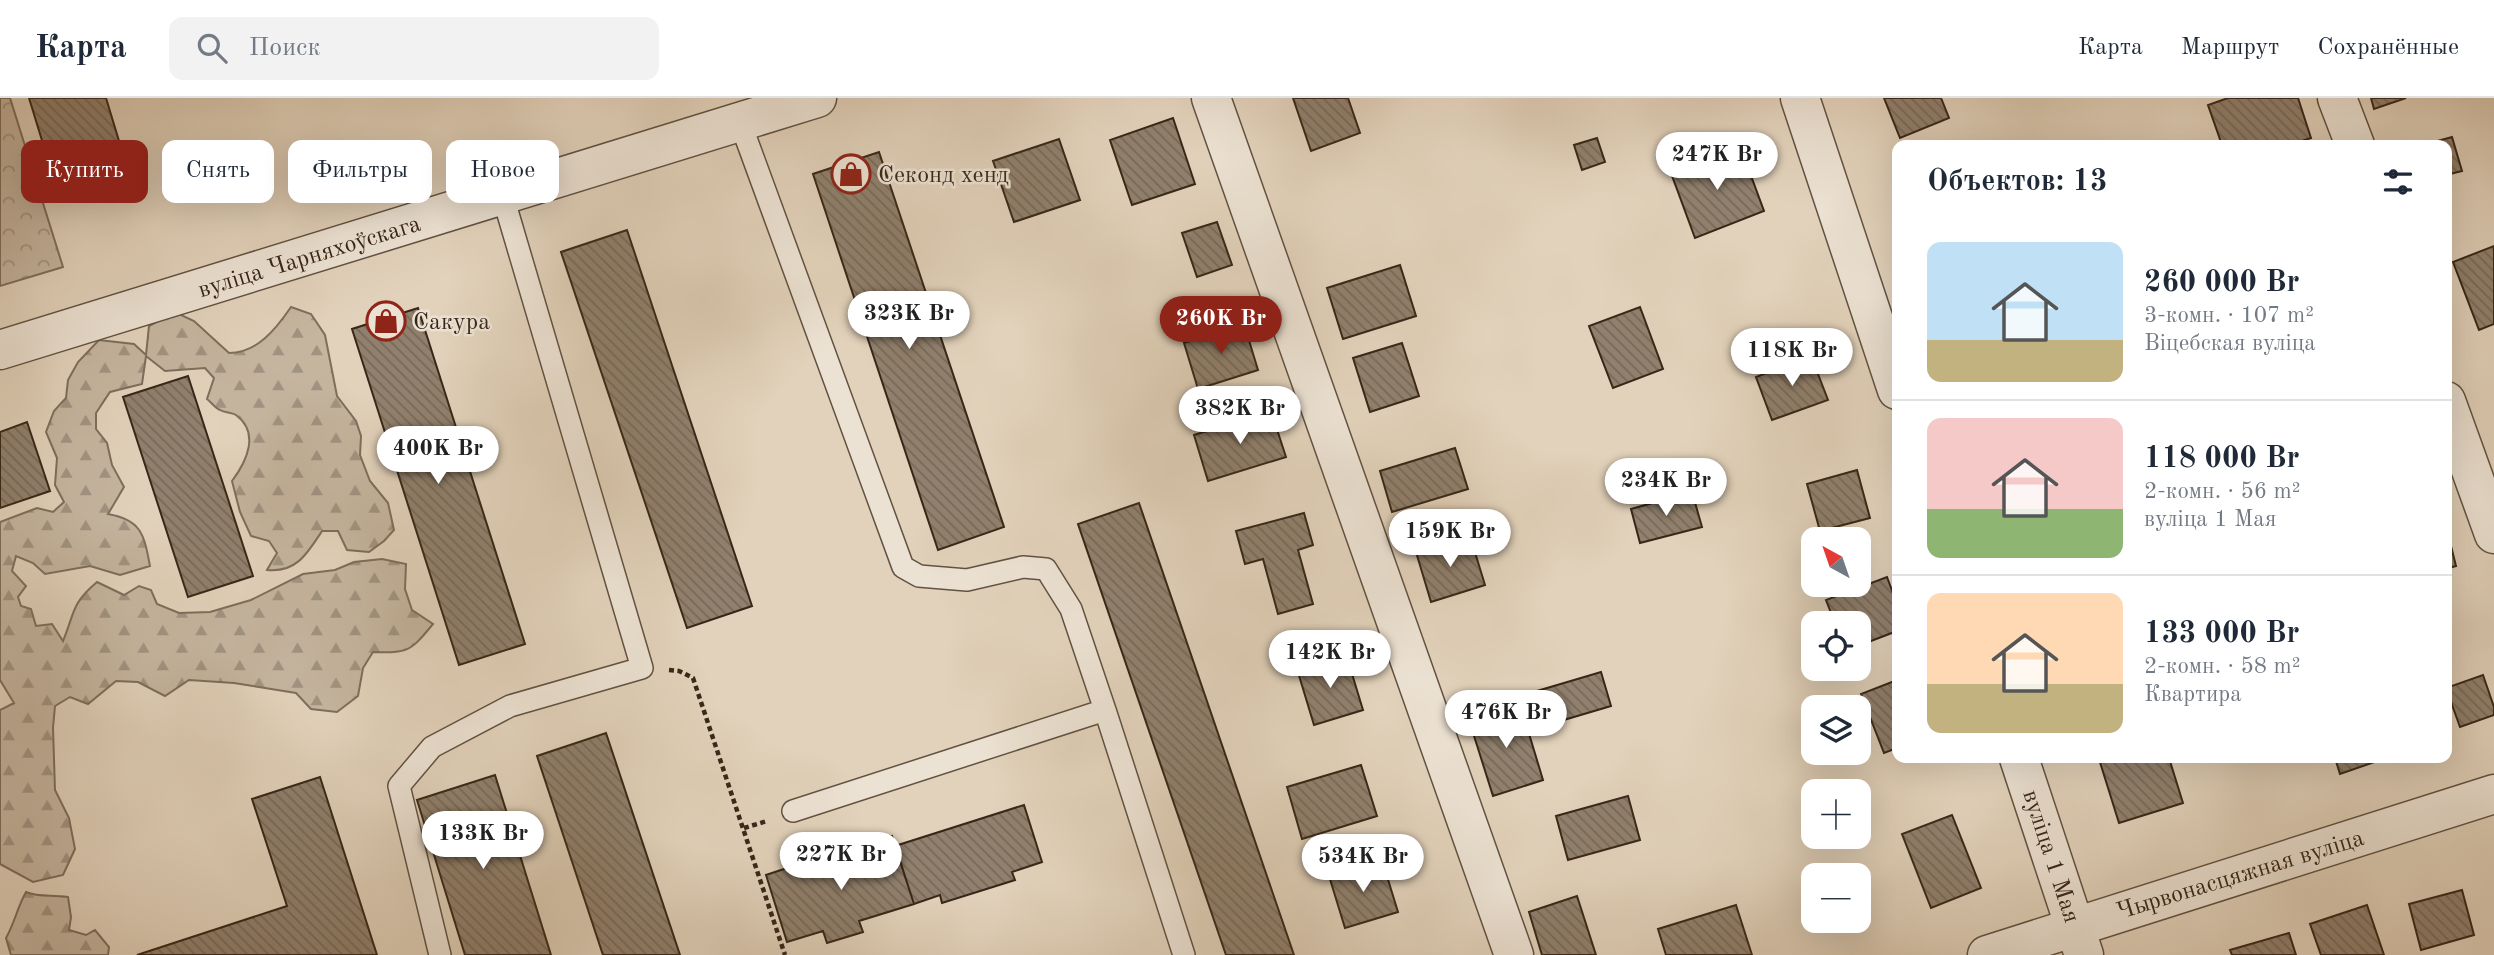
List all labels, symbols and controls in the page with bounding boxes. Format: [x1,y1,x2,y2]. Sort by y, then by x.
search box [169,17,659,80]
icon: search [193,29,231,67]
text: Карта [35,32,127,65]
text: Поиск [249,35,321,61]
text: Карта [2078,36,2143,60]
text: Маршрут [2181,36,2279,60]
text: Сохранённые [2317,36,2459,60]
pin: 247K Br [1652,132,1782,192]
chip: Купить [21,140,148,203]
chip: Снять [162,140,274,203]
chip: Фильтры [288,140,432,203]
chip: Новое [446,140,559,203]
text: 247K Br [1672,143,1762,166]
shop icon: Секонд хенд [830,153,872,195]
icon: filters [2379,163,2417,201]
place label: Секонд хенд [878,164,1009,188]
text: Объектов: 13 [1927,167,2107,197]
street label: вуліца Чарняхоўскага [195,213,424,303]
text: 260 000 Br [2144,268,2300,298]
icon: home [1983,270,2067,354]
pin: 323K Br [844,292,974,351]
pin: 260K Br [1156,296,1286,356]
shop icon: Сакура [365,300,407,342]
text: 323K Br [864,302,954,325]
text: 3-комн. · 107 m² [2144,304,2314,327]
text: 260K Br [1176,307,1266,330]
place label: Сакура [413,311,490,335]
pin: 118K Br [1727,328,1857,388]
text: Віцебская вуліца [2144,332,2316,355]
text: 118K Br [1747,339,1837,362]
pin: 382K Br [1175,386,1305,446]
text: 382K Br [1195,397,1285,420]
pin: 400K Br [373,426,503,486]
text: 400K Br [393,437,483,460]
text: 118 000 Br [2144,444,2300,474]
icon: home [1983,446,2067,530]
pin: 234K Br [1601,458,1731,518]
text: 234K Br [1621,469,1711,492]
text: 2-комн. · 56 m² [2144,480,2301,503]
text: вуліца 1 Мая [2144,508,2277,531]
pin: 159K Br [1385,510,1515,569]
text: 159K Br [1405,520,1495,543]
north arrow [1801,527,1871,597]
map controls [1801,527,1871,933]
button: locate [1801,611,1871,681]
text: 133 000 Br [2144,619,2300,649]
icon: home [1983,621,2067,705]
pin: 142K Br [1265,630,1395,690]
text: 142K Br [1285,641,1375,664]
text: 2-комн. · 58 m² [2144,655,2301,678]
text: Квартира [2144,683,2242,706]
pin: 476K Br [1441,690,1571,750]
button: layers [1801,695,1871,765]
text: 476K Br [1461,701,1551,724]
button: + [1801,779,1871,849]
street label: вуліца 1 Мая [2017,787,2083,926]
pin: 133K Br [418,812,548,871]
text: 133K Br [438,822,528,845]
street label: Чырвонасцяжная вуліца [2114,827,2367,925]
pin: 227K Br [776,832,906,892]
pin: 534K Br [1298,834,1428,894]
text: 227K Br [796,843,886,866]
text: 534K Br [1318,845,1408,868]
button: − [1801,863,1871,933]

